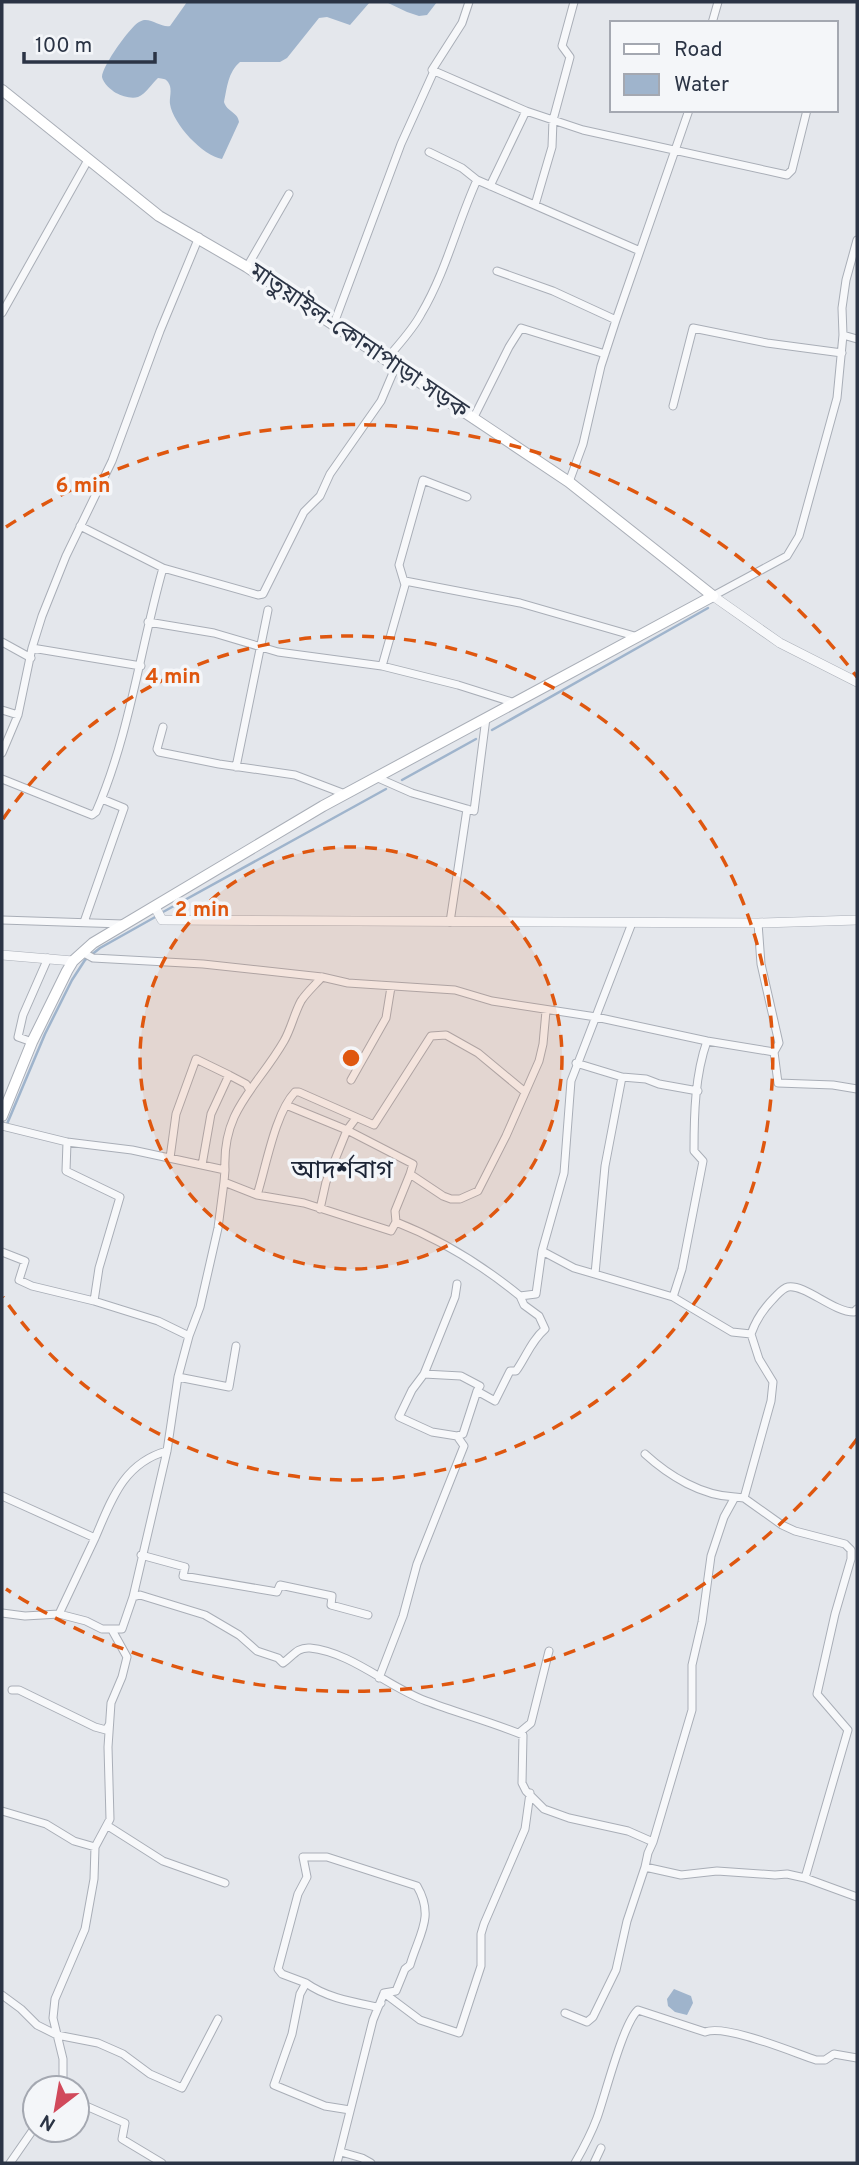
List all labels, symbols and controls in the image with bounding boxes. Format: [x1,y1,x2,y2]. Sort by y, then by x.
scale bar [24,21,156,65]
legend [610,21,838,112]
text: 100 m [35,33,92,60]
text: Road [674,37,723,64]
text: Water [674,72,729,99]
street label: মাতুয়াইল-কোনাপাড়া সড়ক [242,256,475,427]
text: 6 min [56,473,110,500]
text: 4 min [145,664,201,691]
text: 2 min [175,897,229,924]
centre of rings [339,1046,363,1070]
district label: আদর্শবাগ [290,1154,394,1188]
north arrow [21,2074,91,2144]
text: N [36,2108,60,2136]

